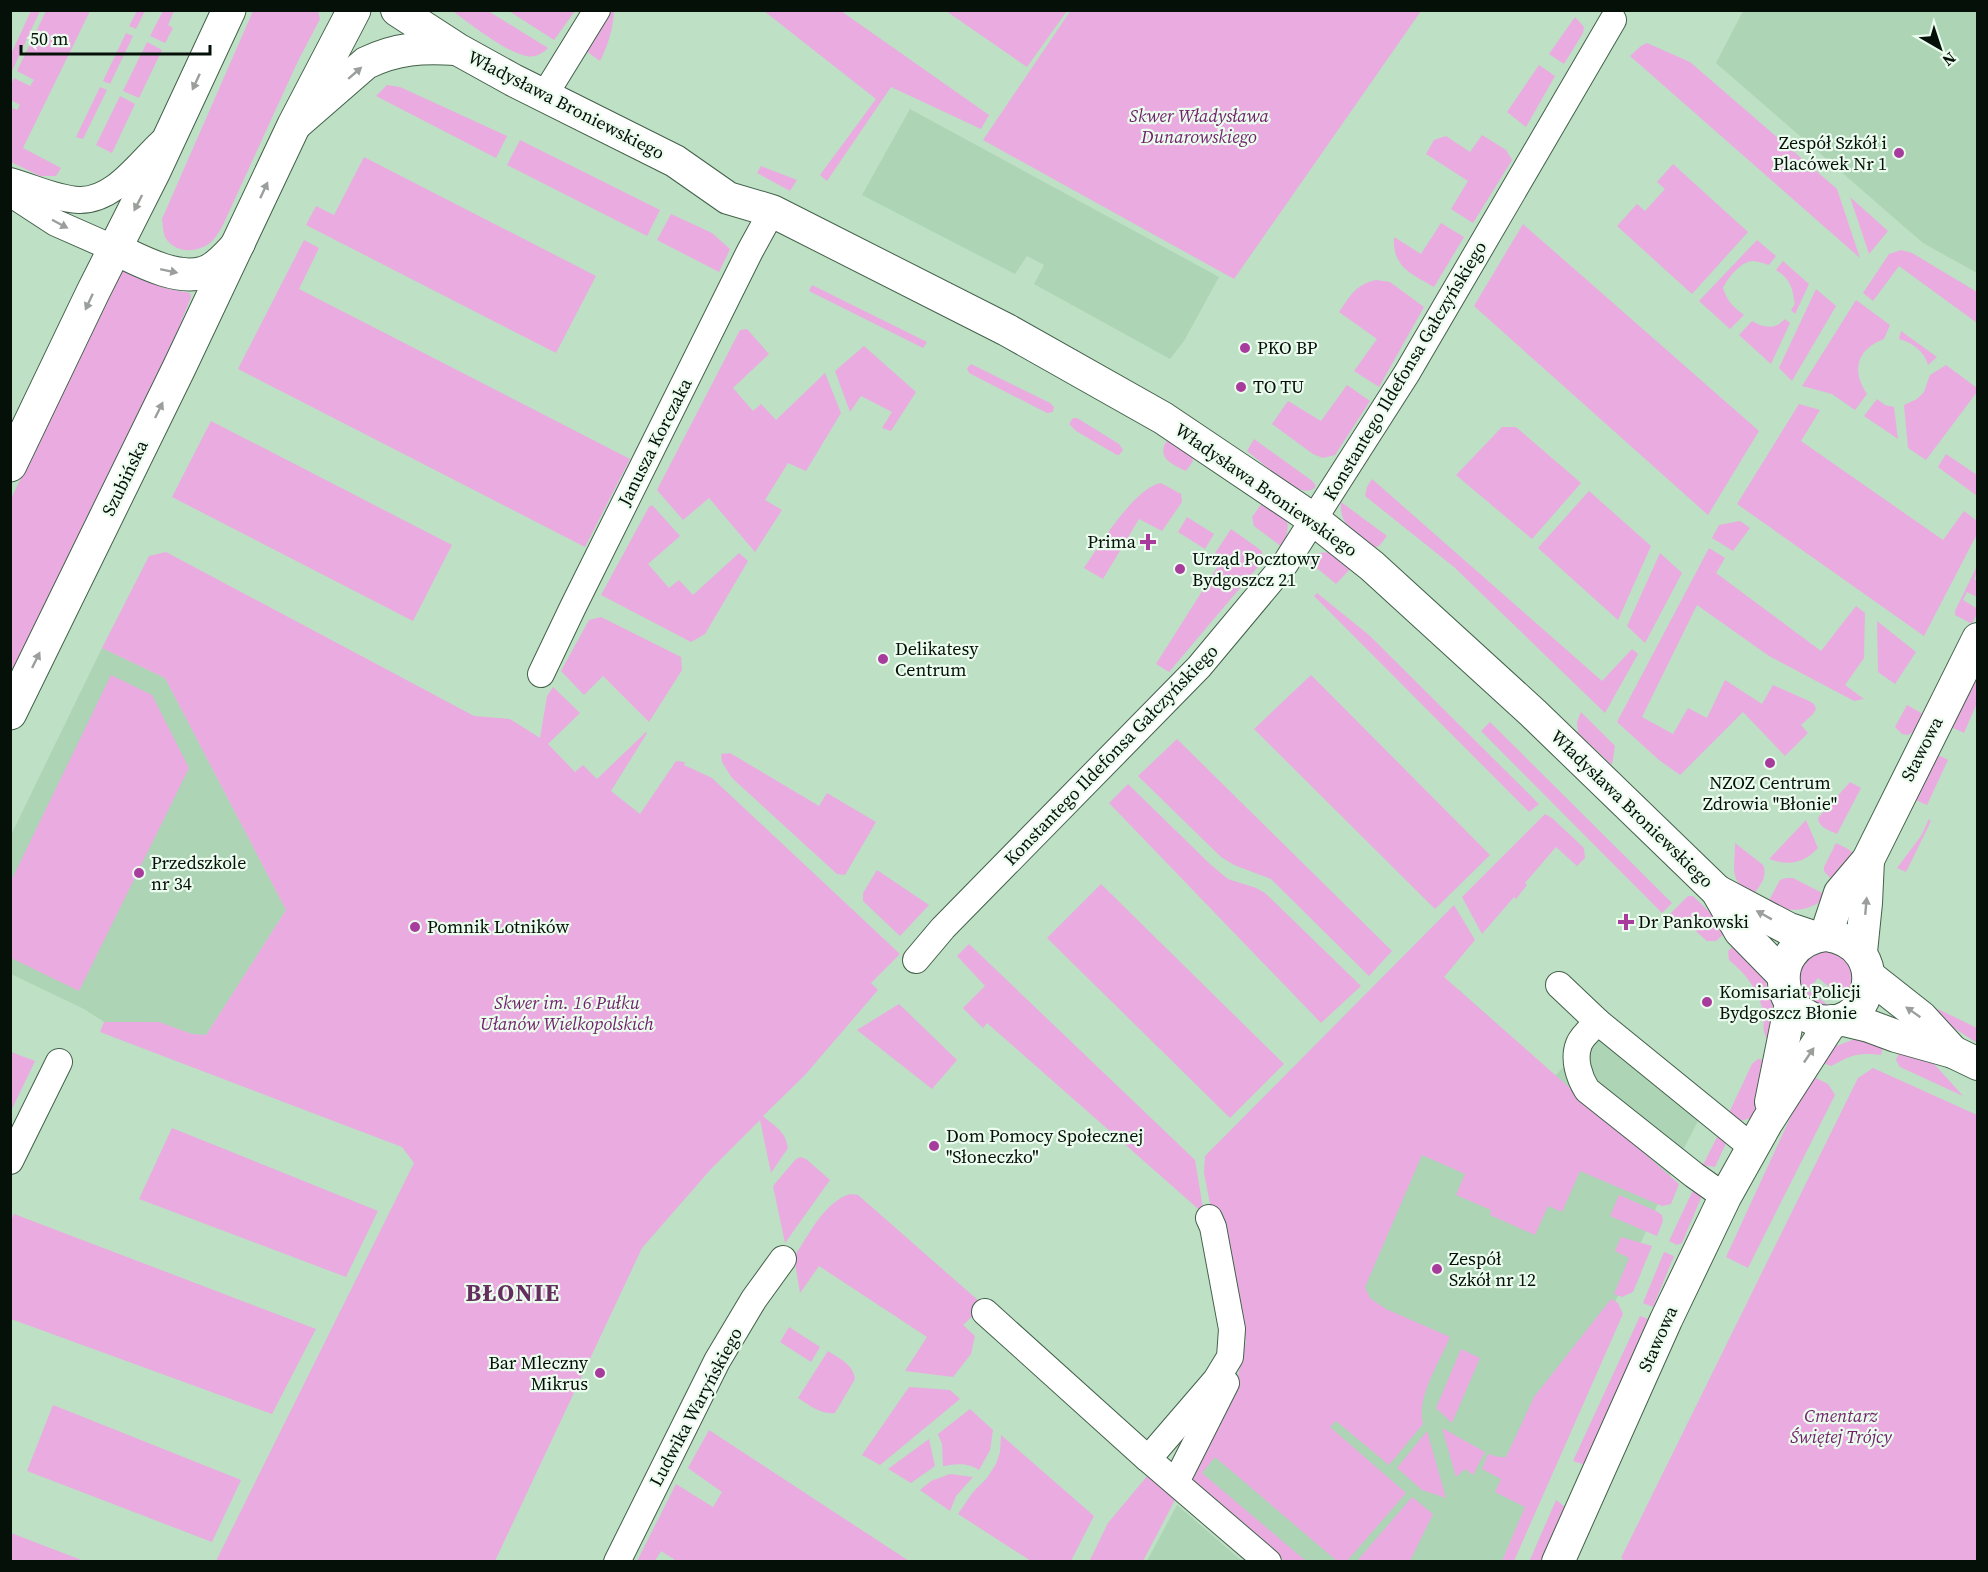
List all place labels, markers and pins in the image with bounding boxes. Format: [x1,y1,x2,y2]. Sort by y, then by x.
place label: Zespół Szkół i Placówek Nr 1 [1773,130,1887,176]
marker: Zespół Szkół i Placówek Nr 1 [1892,146,1906,160]
place label: PKO BP [1257,335,1318,360]
marker: PKO BP [1238,341,1252,355]
place label: TO TU [1253,374,1304,399]
marker: TO TU [1234,380,1248,394]
place label: Prima [1087,529,1137,554]
marker: Prima [1141,535,1155,549]
place label: Urząd Pocztowy Bydgoszcz 21 [1192,546,1321,592]
marker: Urząd Pocztowy Bydgoszcz 21 [1173,562,1187,576]
place label: Delikatesy Centrum [895,636,979,682]
marker: Delikatesy Centrum [876,652,890,666]
marker: NZOZ Centrum Zdrowia "Błonie" [1763,756,1777,770]
place label: NZOZ Centrum Zdrowia "Błonie" [1703,770,1837,816]
place label: Przedszkole nr 34 [151,850,246,896]
marker: Przedszkole nr 34 [132,866,146,880]
place label: Dr Pankowski [1638,909,1749,934]
place label: Pomnik Lotników [427,914,570,939]
marker: Dr Pankowski [1619,915,1633,929]
marker: Pomnik Lotników [408,920,422,934]
place label: Komisariat Policji Bydgoszcz Błonie [1719,979,1861,1025]
marker: Komisariat Policji Bydgoszcz Błonie [1700,995,1714,1009]
place label: Dom Pomocy Społecznej "Słoneczko" [946,1123,1143,1169]
marker: Dom Pomocy Społecznej "Słoneczko" [927,1139,941,1153]
place label: Zespół Szkół nr 12 [1449,1246,1536,1292]
marker: Zespół Szkół nr 12 [1430,1262,1444,1276]
place label: Bar Mleczny Mikrus [488,1350,589,1396]
marker: Bar Mleczny Mikrus [593,1366,607,1380]

